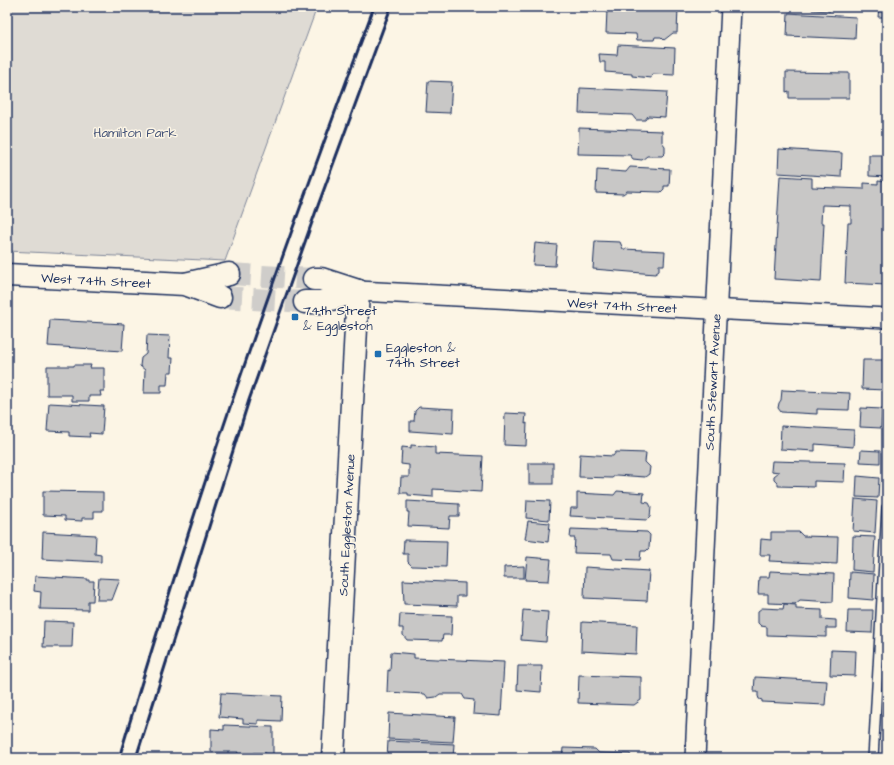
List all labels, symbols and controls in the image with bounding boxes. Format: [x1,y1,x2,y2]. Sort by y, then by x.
park label: Hamilton Park [94,124,176,142]
street label: West 74th Street [41,269,152,293]
street label: West 74th Street [567,294,678,318]
place label: 74th Street & Eggleston [303,302,378,336]
marker: 74th Street & Eggleston [290,312,300,322]
street label: South Stewart Avenue [700,313,726,451]
place label: Eggleston & 74th Street [386,339,461,372]
marker: Eggleston & 74th Street [373,349,383,359]
street label: South Eggleston Avenue [334,453,361,597]

